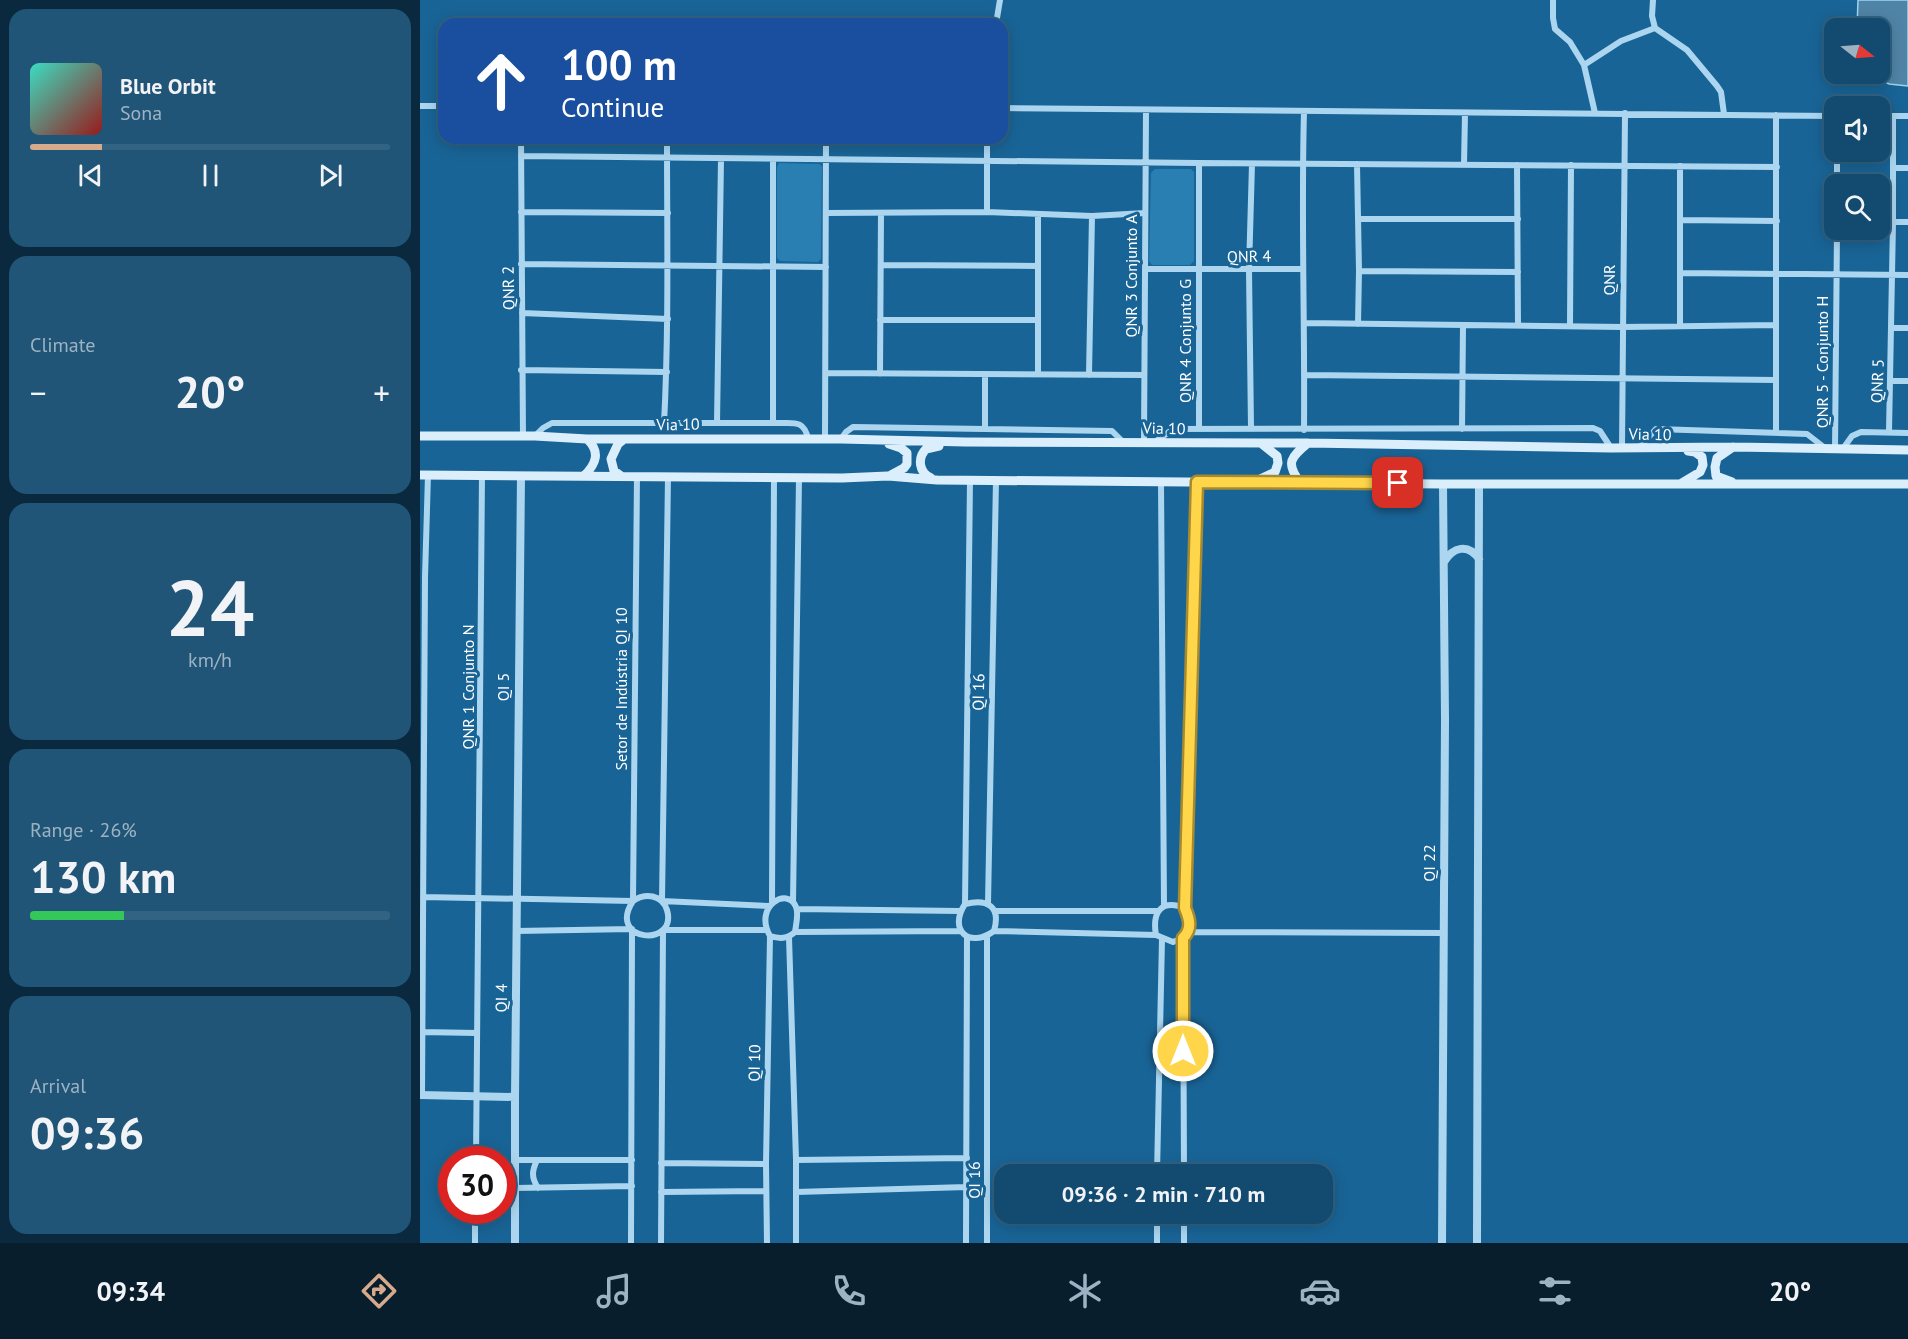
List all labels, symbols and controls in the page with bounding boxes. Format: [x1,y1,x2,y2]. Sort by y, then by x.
north arrow [1824,18,1890,84]
map controls [1824,18,1890,240]
text: 100 m [561,37,677,92]
icon: ahead [462,42,540,120]
text: Blue Orbit [120,72,216,100]
text: Continue [561,90,664,124]
button: sound [1824,96,1890,162]
text: Sona [120,100,162,126]
icon: previous [74,159,107,192]
icon: pause [194,159,227,192]
icon: next [314,159,347,192]
button: search [1824,174,1890,240]
street label: QNR 3 Conjunto A [1121,214,1141,338]
street label: QNR 4 [1227,246,1272,266]
street label: QNR [1599,264,1619,296]
street label: QNR 2 [498,266,518,310]
street label: QNR 4 Conjunto G [1175,279,1195,403]
street label: QNR 5 - Conjunto H [1812,296,1832,428]
text: Climate [30,332,96,358]
street label: QNR 5 [1866,359,1888,403]
text: 20° [175,362,245,420]
text: − [30,371,47,414]
text: + [373,371,390,414]
street label: Via 10 [655,414,700,434]
street label: Via 10 [1141,418,1186,438]
street label: Via 10 [1627,424,1672,444]
pin [1372,457,1423,508]
icon: arrive [1381,466,1414,499]
text: 24 [166,557,254,658]
street label: Setor de Indústria QI 10 [611,607,631,771]
street label: QNR 1 Conjunto N [458,625,478,749]
text: km/h [188,647,232,673]
street label: QI 5 [493,673,513,701]
street label: QI 16 [968,673,988,711]
text: Range · 26% [30,817,137,843]
street label: QI 22 [1419,844,1439,882]
text: 130 km [30,847,176,905]
street label: QI 4 [491,983,511,1012]
position arrow [1151,1019,1215,1083]
street label: QI 10 [744,1044,764,1082]
text: Arrival [30,1073,86,1099]
text: 09:36 [30,1103,144,1161]
speed limit sign: 30 [438,1146,516,1224]
street label: QI 16 [964,1161,984,1199]
text: 09:36 · 2 min · 710 m [1062,1180,1265,1208]
icon: directions [358,1270,400,1312]
icon: music [593,1270,635,1312]
icon: phone [828,1270,870,1312]
icon: climate [1064,1270,1106,1312]
icon: car [1299,1270,1341,1312]
icon: filters [1534,1270,1576,1312]
text: 09:34 [97,1274,165,1308]
text: 20° [1769,1274,1811,1308]

